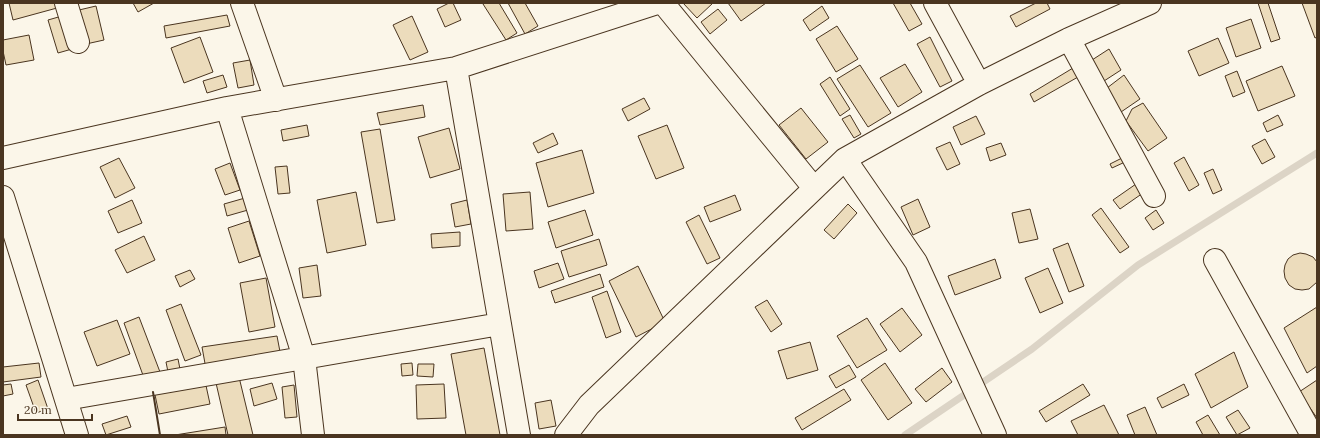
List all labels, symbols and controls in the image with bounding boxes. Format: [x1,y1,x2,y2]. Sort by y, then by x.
scale bar [18,396,92,422]
text: 20 m [24,402,52,417]

